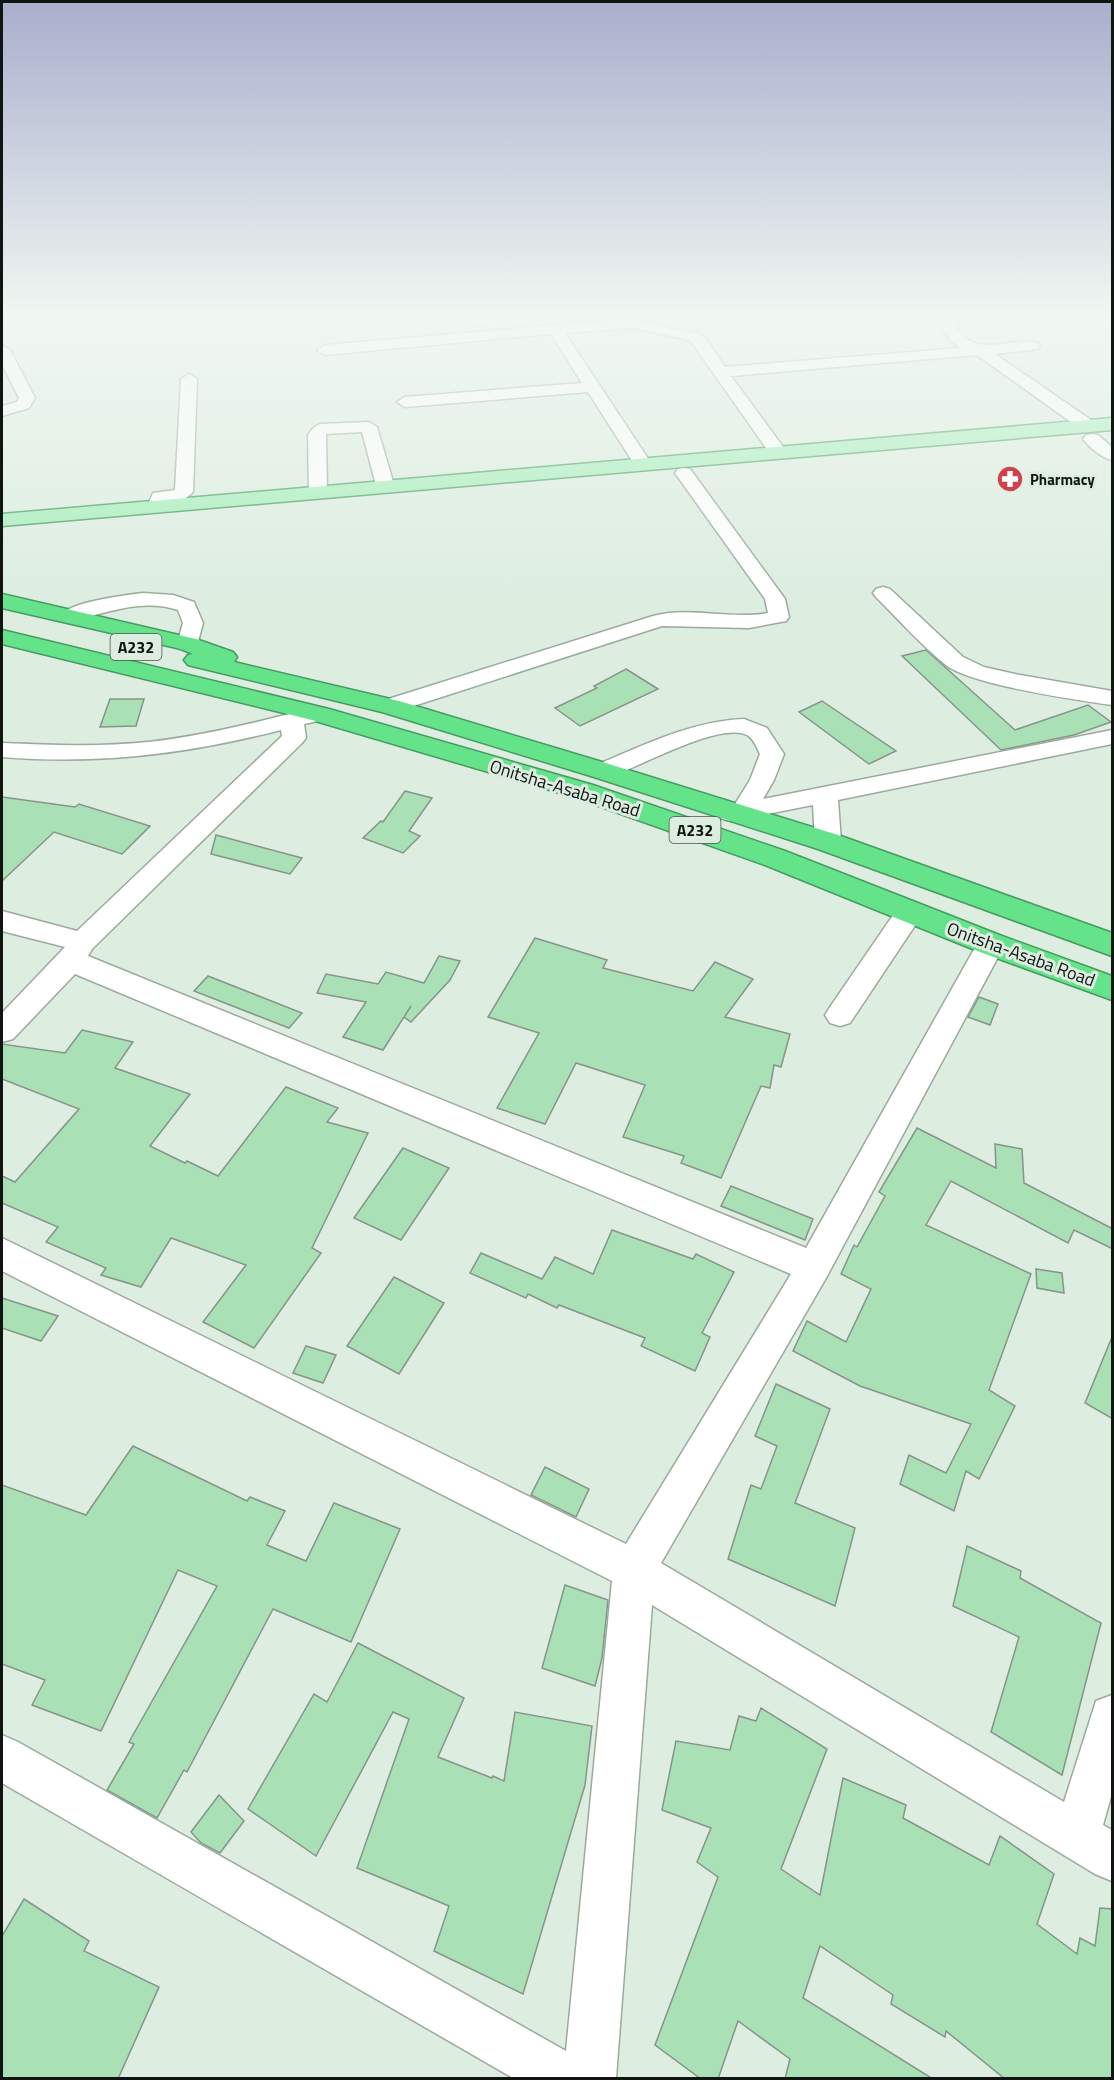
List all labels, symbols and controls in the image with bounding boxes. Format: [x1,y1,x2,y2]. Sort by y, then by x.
pharmacy icon: Pharmacy [995,464,1025,494]
place label: Pharmacy [1030,468,1095,491]
road number: A232 [110,634,162,660]
street label: Onitsha-Asaba Road [486,752,644,824]
road number: A232 [670,817,720,843]
street label: Onitsha-Asaba Road [943,915,1099,993]

